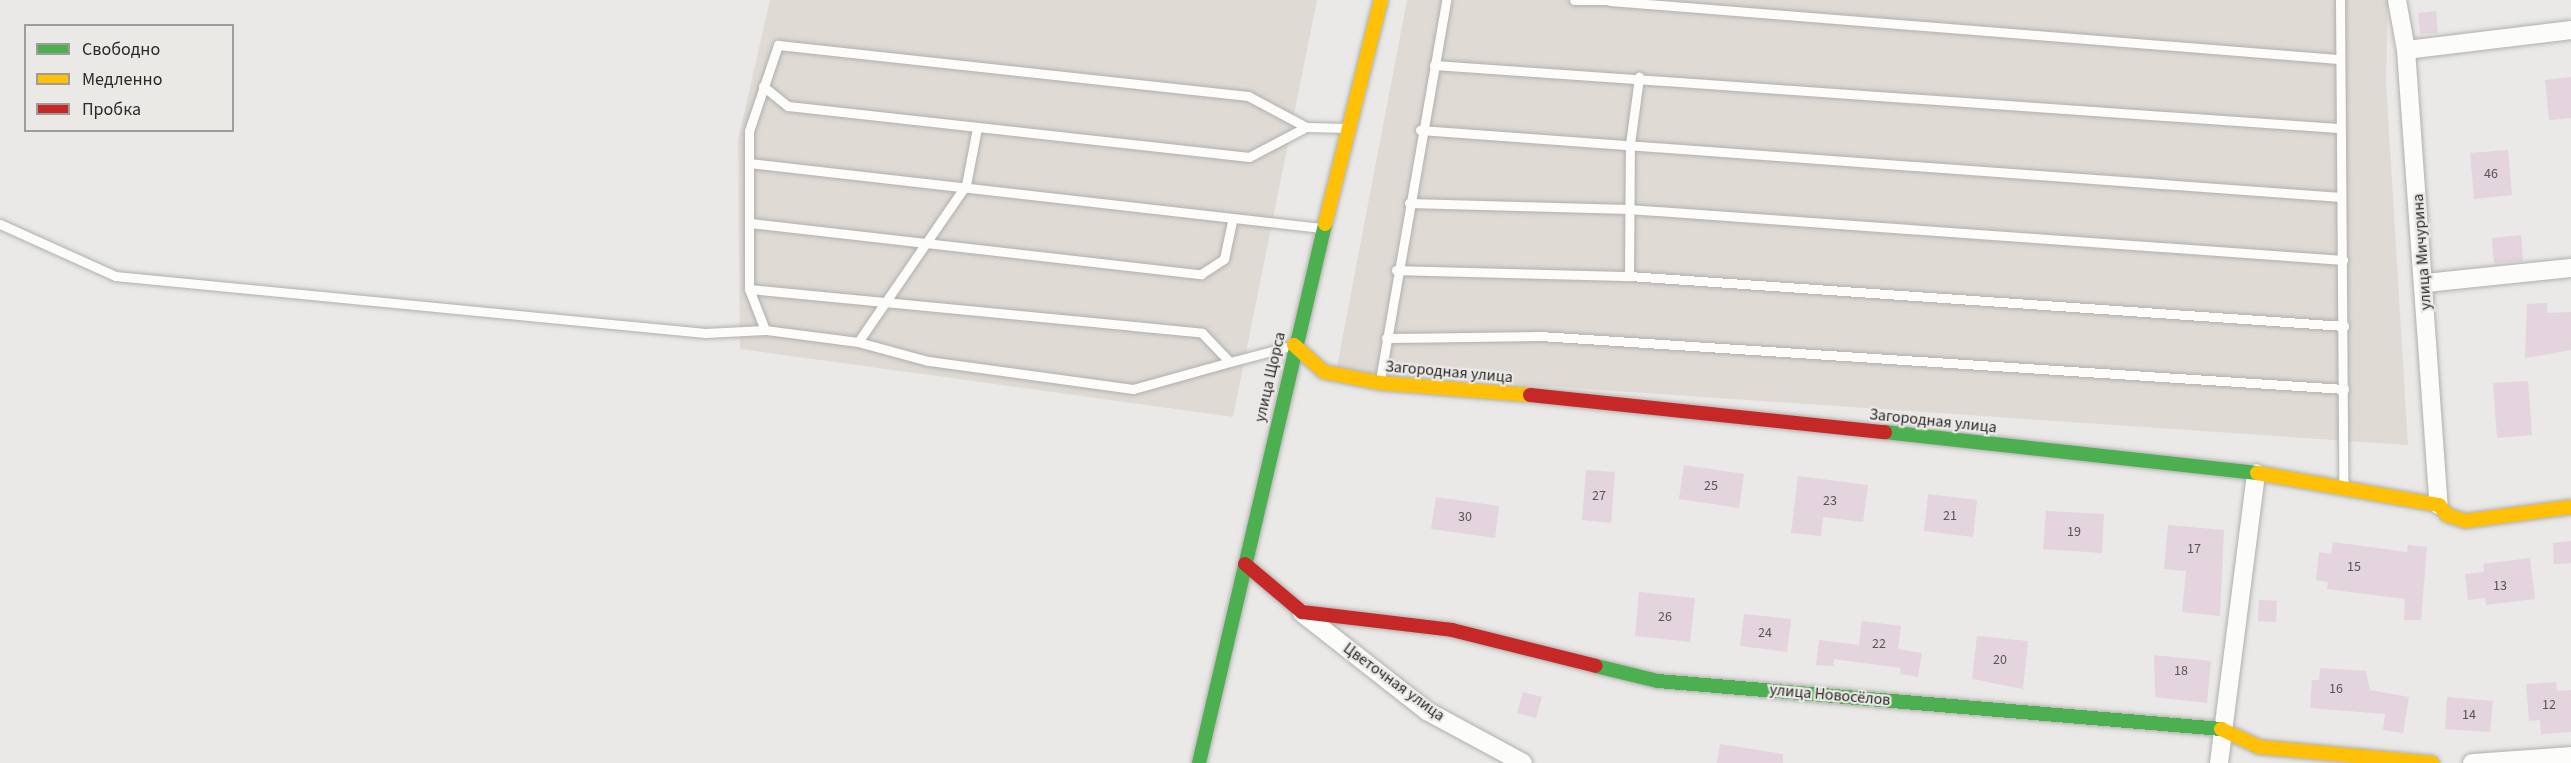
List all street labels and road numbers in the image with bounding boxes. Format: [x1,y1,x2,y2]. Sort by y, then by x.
street label: улица Мичурина [2408,193,2436,311]
street label: улица Щорса [1250,330,1290,424]
street label: Загородная улица [1384,357,1514,387]
street label: Загородная улица [1868,405,1998,437]
street label: Цветочная улица [1340,639,1448,725]
street label: улица Новосёлов [1769,680,1891,710]

